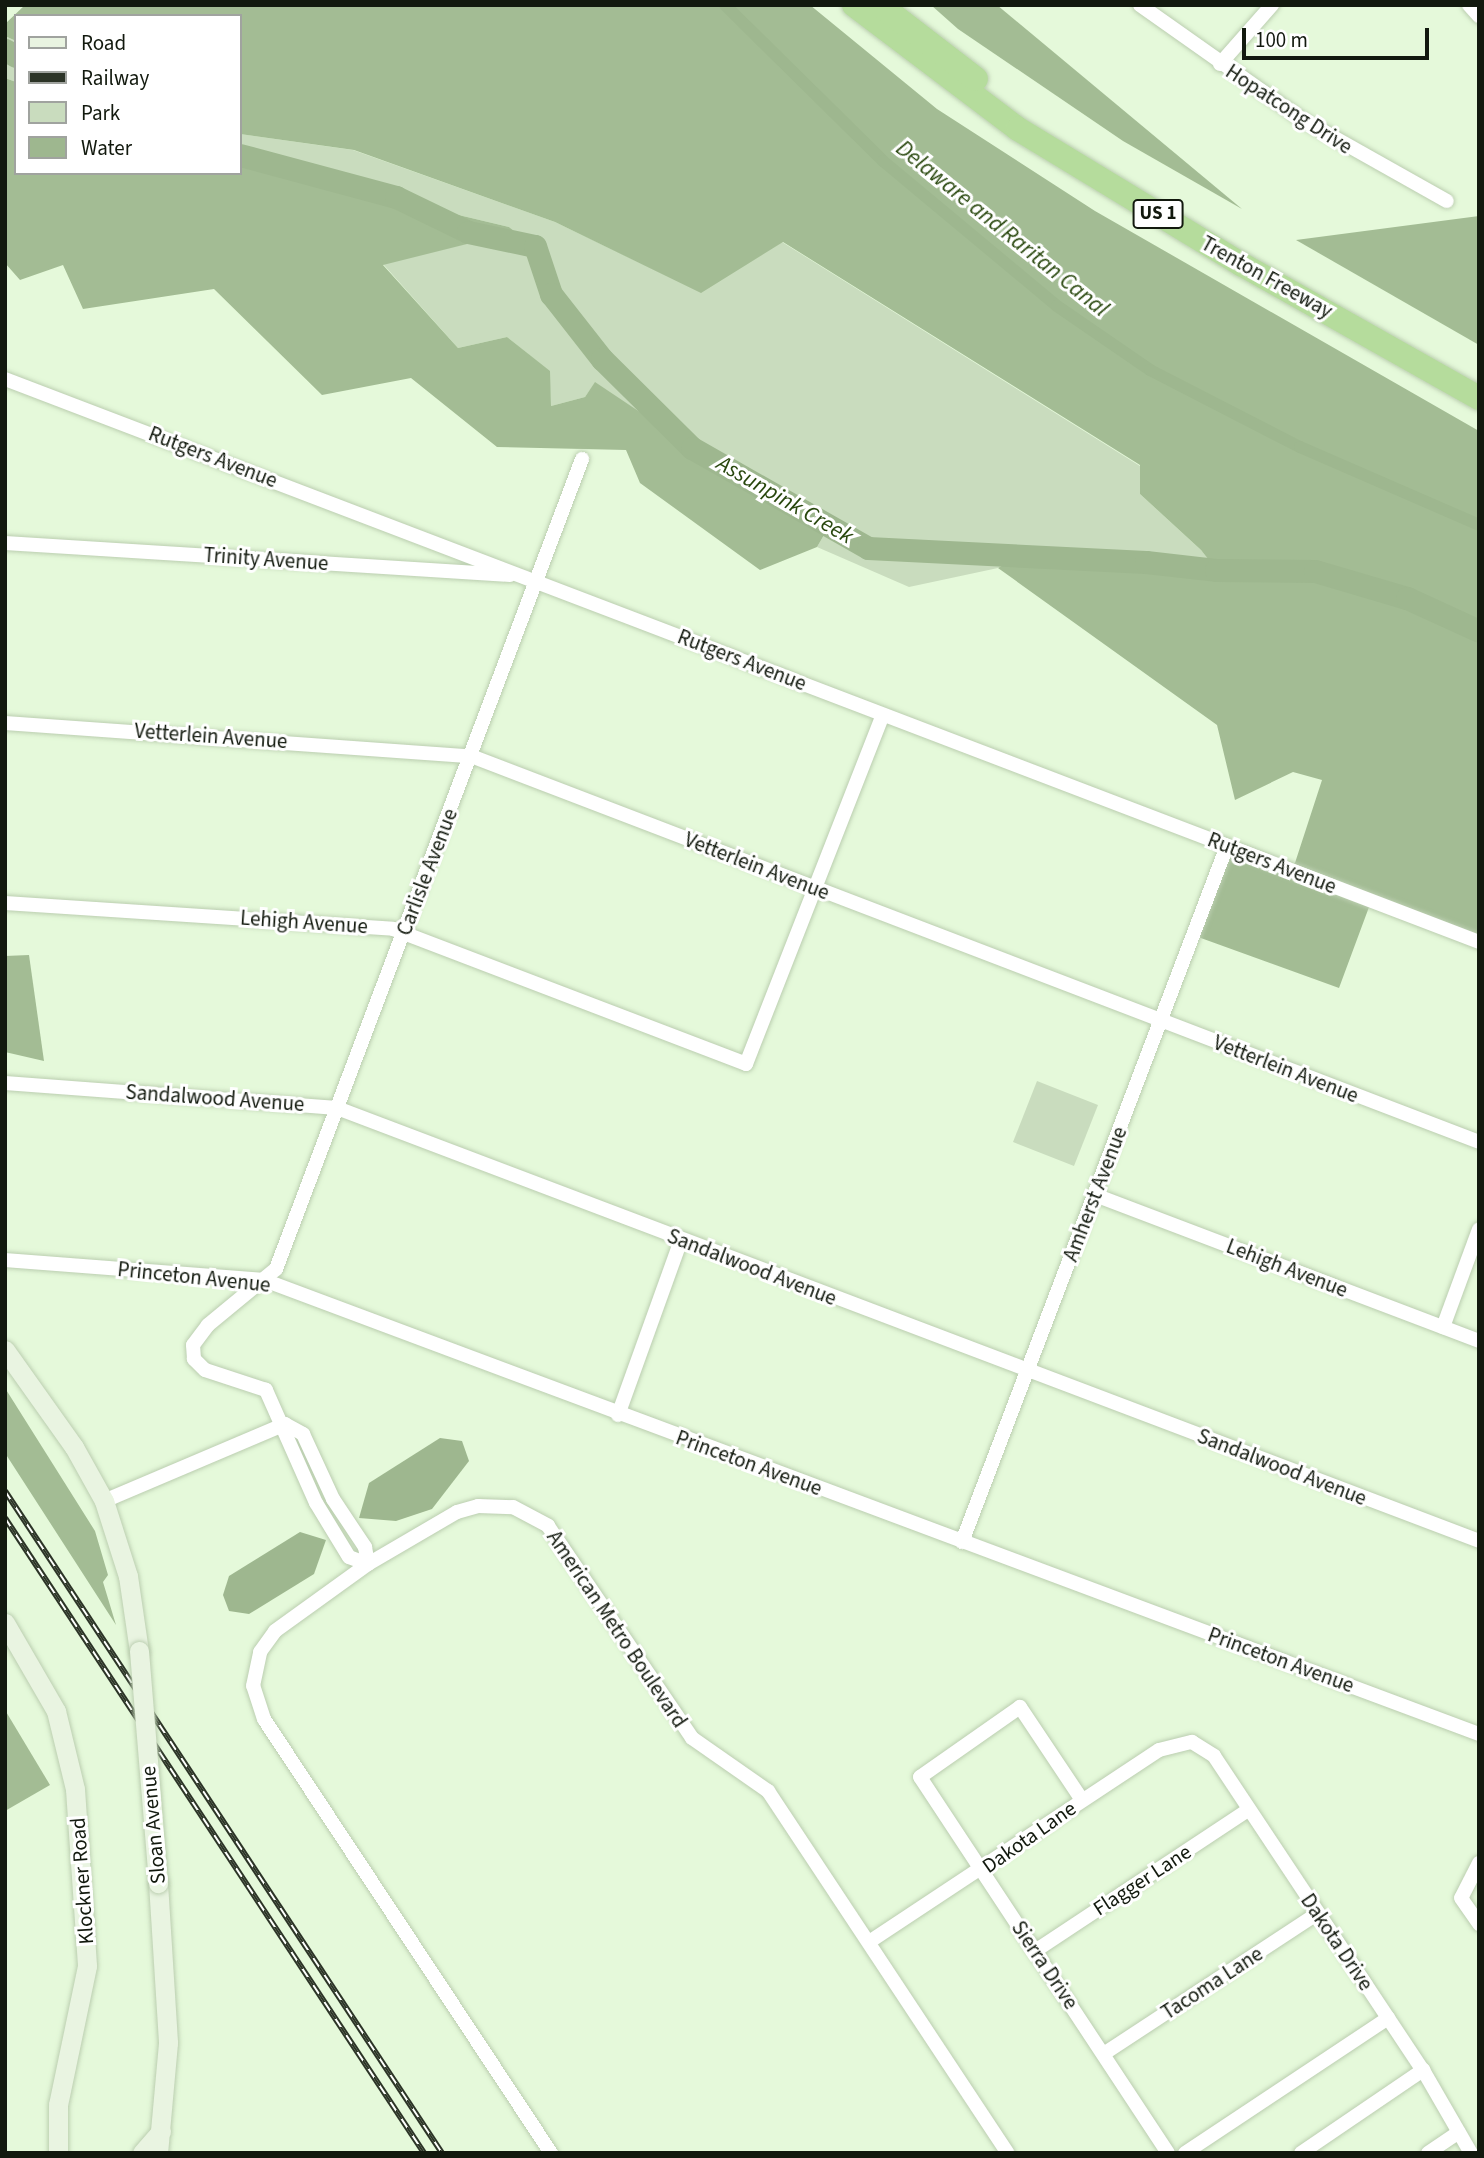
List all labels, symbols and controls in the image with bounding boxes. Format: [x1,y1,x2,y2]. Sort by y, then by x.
legend [14,14,242,175]
scale bar [1246,14,1433,58]
text: 100 m [1255,25,1308,55]
text: Road [81,28,126,58]
street label: Hopatcong Drive [1221,59,1357,159]
text: Railway [81,63,149,93]
text: Park [81,98,120,128]
text: Water [81,133,132,163]
water label: Delaware and Raritan Canal [890,135,1114,323]
road number: US 1 [1132,198,1184,230]
street label: Trenton Freeway [1197,230,1337,324]
street label: Rutgers Avenue [145,421,281,493]
water label: Assunpink Creek [712,450,858,550]
street label: Trinity Avenue [203,542,329,576]
street label: Rutgers Avenue [674,624,810,696]
street label: Vetterlein Avenue [134,718,288,754]
street label: Carlisle Avenue [391,805,463,939]
street label: Vetterlein Avenue [681,827,833,905]
street label: Rutgers Avenue [1204,827,1340,899]
street label: Lehigh Avenue [239,905,369,939]
street label: Vetterlein Avenue [1210,1030,1362,1108]
street label: Sandalwood Avenue [125,1079,305,1117]
street label: Amherst Avenue [1058,1123,1132,1265]
street label: Sandalwood Avenue [664,1223,840,1311]
street label: Lehigh Avenue [1223,1233,1351,1303]
street label: Princeton Avenue [116,1256,272,1298]
street label: Sandalwood Avenue [1194,1423,1370,1511]
street label: Princeton Avenue [672,1425,826,1501]
street label: American Metro Boulevard [542,1526,692,1732]
street label: Princeton Avenue [1204,1622,1358,1698]
street label: Sloan Avenue [135,1765,171,1885]
street label: Dakota Lane [977,1796,1081,1878]
street label: Klockner Road [65,1817,99,1945]
street label: Flagger Lane [1088,1839,1196,1921]
street label: Dakota Drive [1295,1889,1379,1995]
street label: Sierra Drive [1006,1916,1084,2014]
street label: Tacoma Lane [1157,1941,1267,2025]

